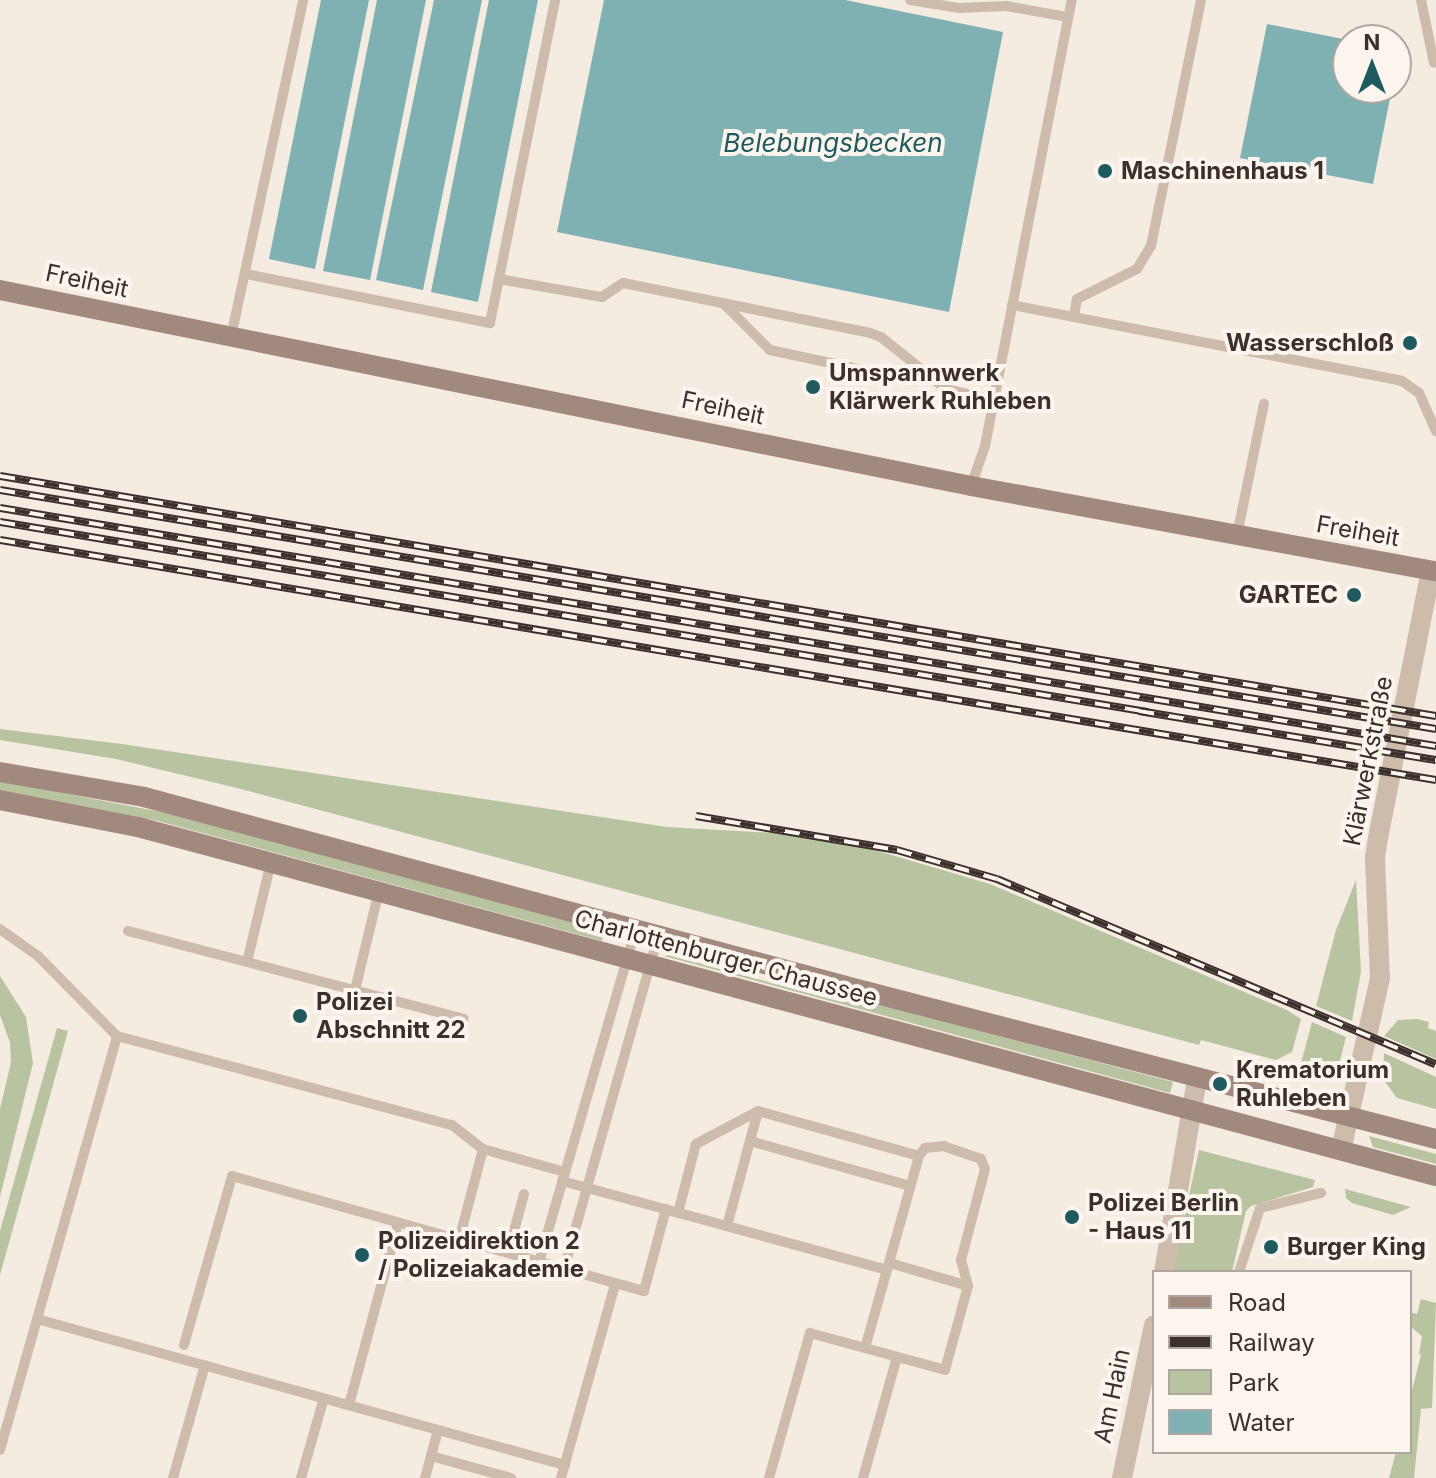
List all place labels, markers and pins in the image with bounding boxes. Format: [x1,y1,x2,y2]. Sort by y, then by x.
place label: Maschinenhaus 1 [1121,157,1324,185]
marker: Maschinenhaus 1 [1096,162,1114,180]
place label: Wasserschloß [1226,329,1394,357]
marker: Wasserschloß [1401,334,1419,352]
place label: Umspannwerk Klärwerk Ruhleben [829,359,1052,415]
marker: Umspannwerk Klärwerk Ruhleben [804,378,822,396]
place label: GARTEC [1239,581,1338,609]
marker: GARTEC [1345,586,1363,604]
place label: Polizei Abschnitt 22 [316,988,466,1044]
marker: Polizei Abschnitt 22 [291,1007,309,1025]
place label: Krematorium Ruhleben [1236,1056,1389,1112]
marker: Krematorium Ruhleben [1211,1075,1229,1093]
place label: Polizei Berlin - Haus 11 [1088,1189,1239,1245]
marker: Polizei Berlin - Haus 11 [1063,1208,1081,1226]
place label: Polizeidirektion 2 / Polizeiakademie [378,1227,584,1283]
place label: Burger King [1287,1233,1426,1261]
marker: Burger King [1262,1238,1280,1256]
marker: Polizeidirektion 2 / Polizeiakademie [353,1246,371,1264]

